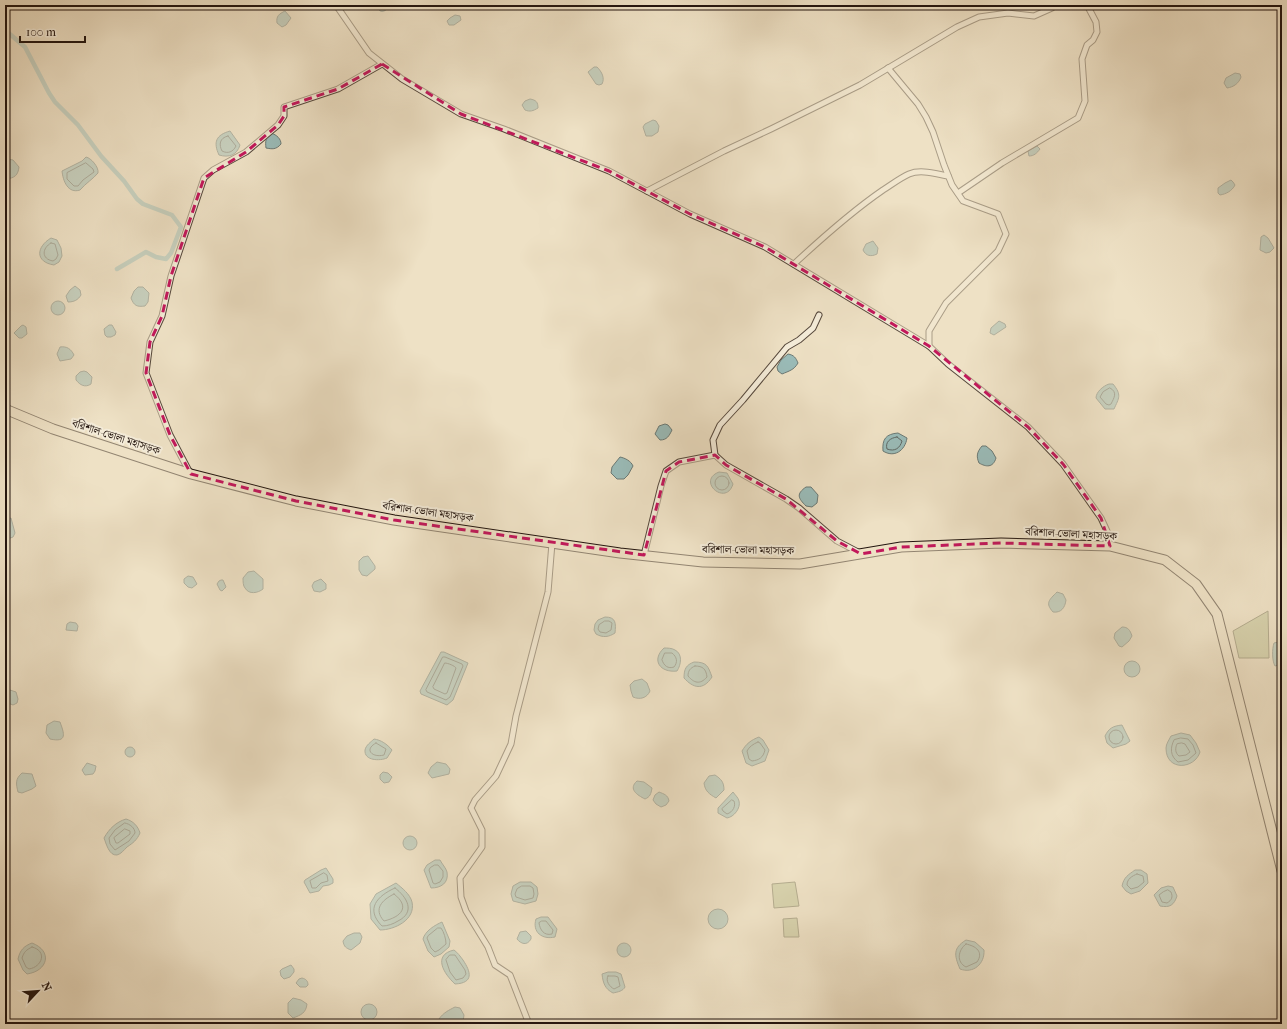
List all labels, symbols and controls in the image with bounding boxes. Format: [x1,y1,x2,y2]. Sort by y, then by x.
scale bar [20,18,85,44]
text: 100 m [26,25,56,39]
street label: বরিশাল-ভোলা মহাসড়ক [69,416,163,458]
street label: বরিশাল-ভোলা মহাসড়ক [381,499,476,525]
street label: বরিশাল-ভোলা মহাসড়ক [1024,525,1118,543]
street label: বরিশাল-ভোলা মহাসড়ক [701,543,795,557]
north arrow [18,971,58,1011]
text: N [39,980,54,994]

